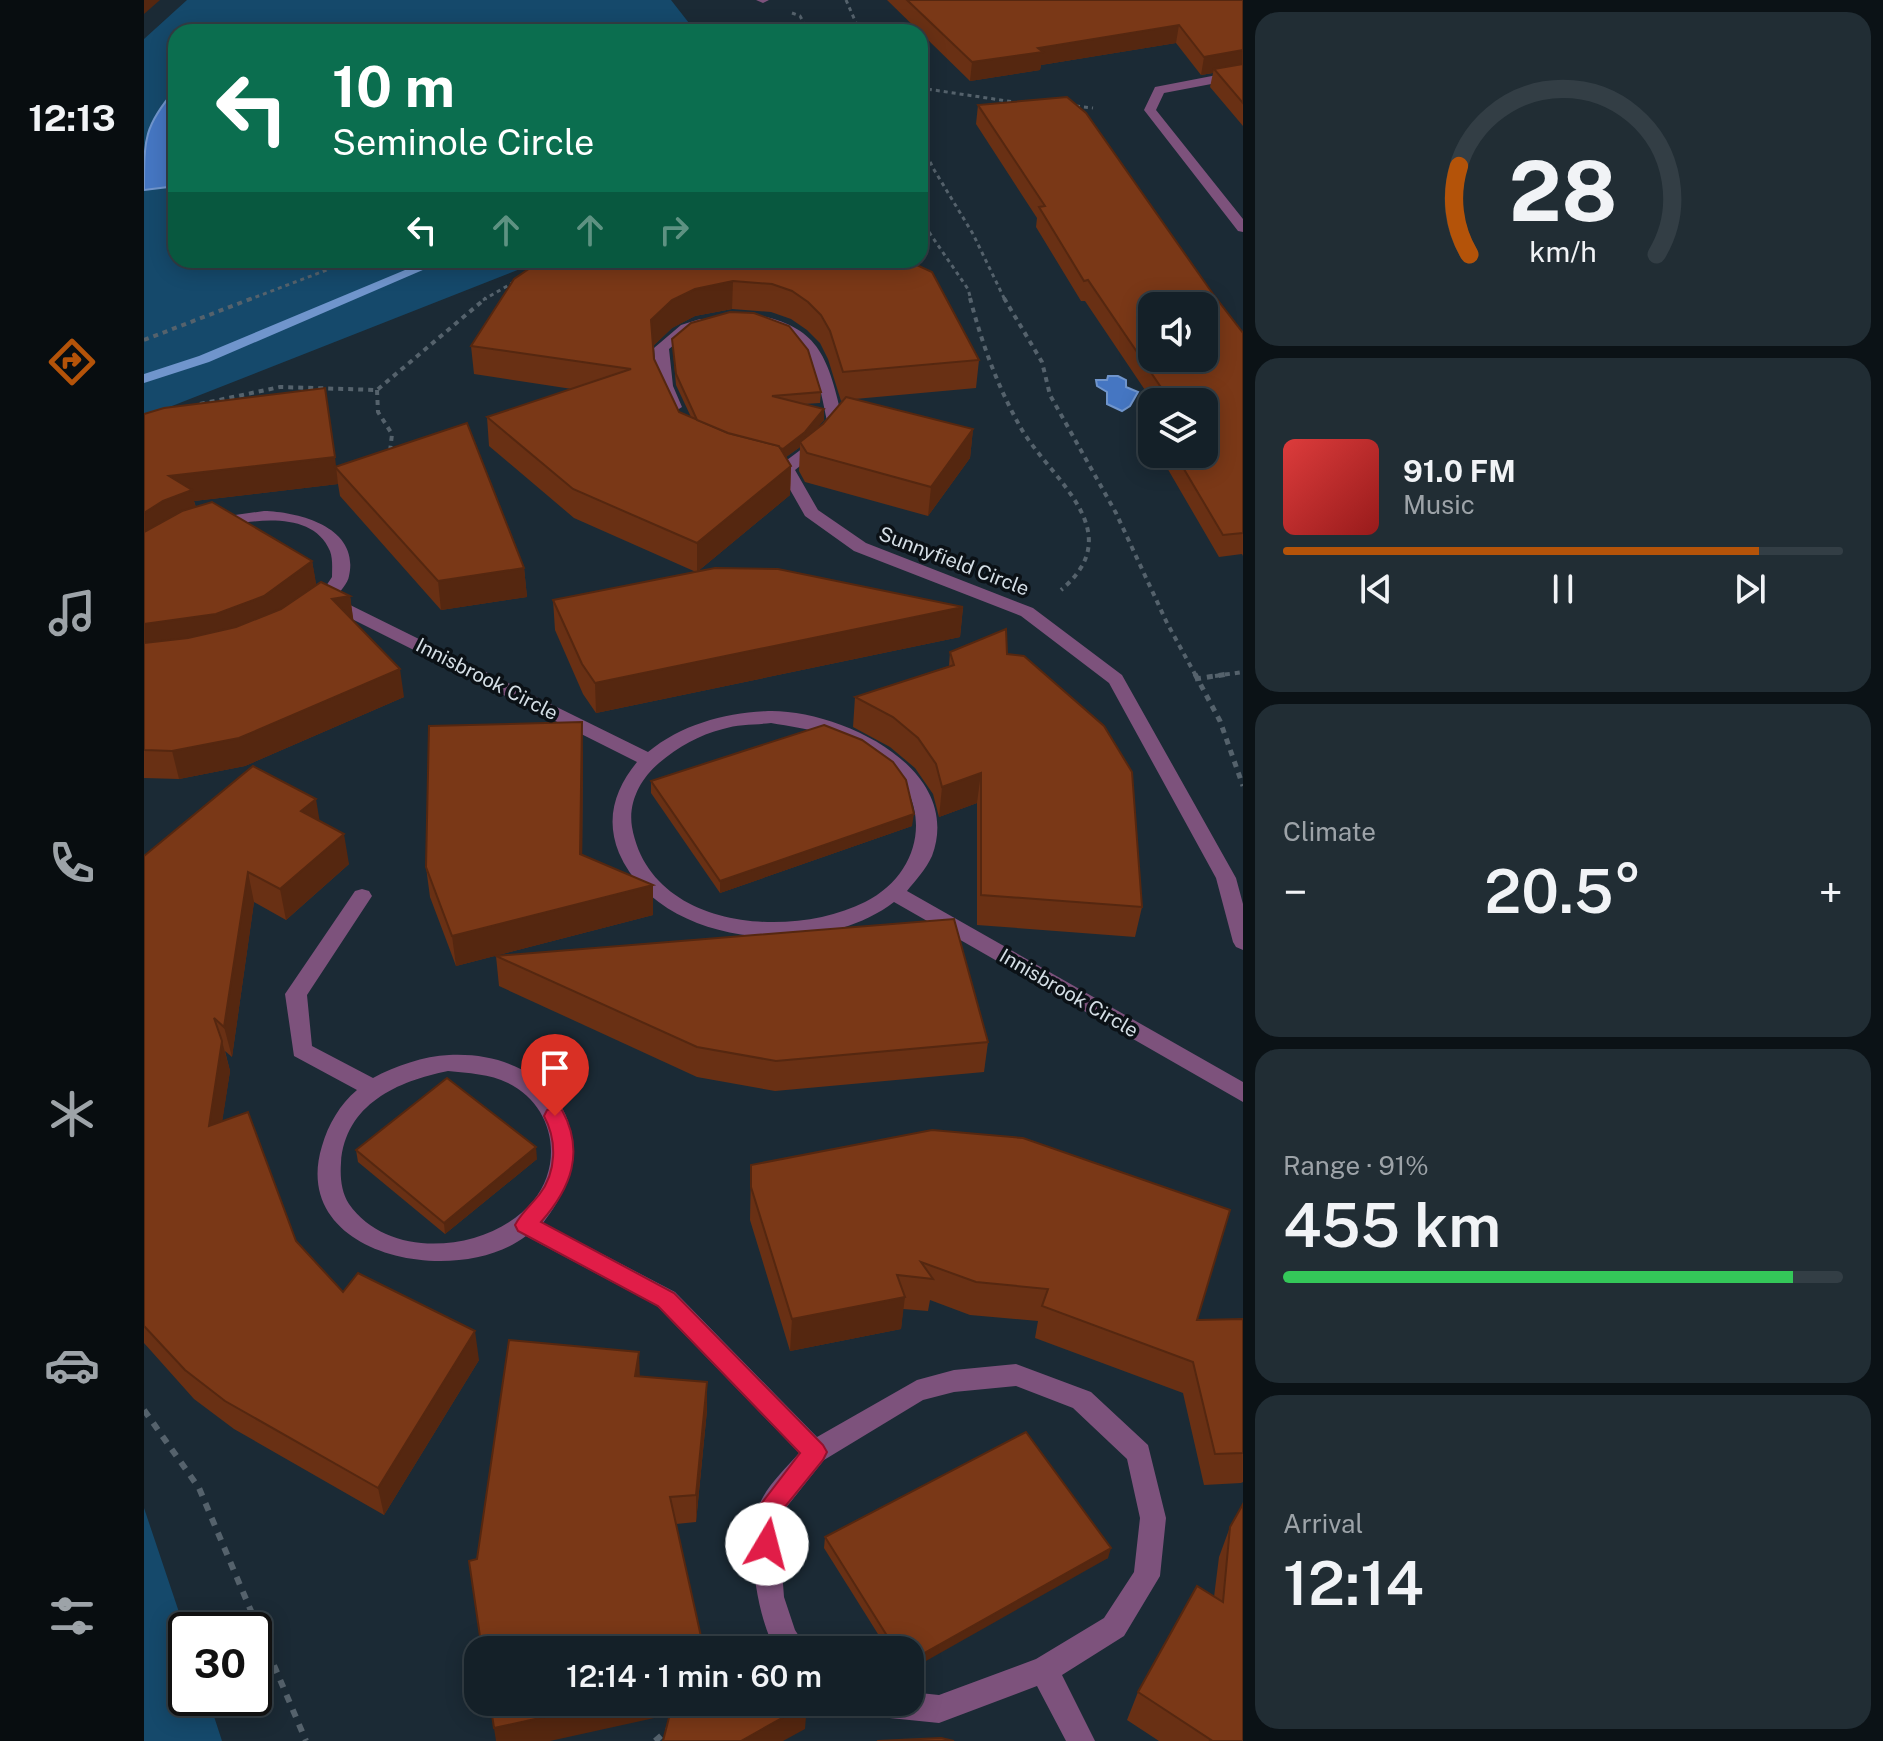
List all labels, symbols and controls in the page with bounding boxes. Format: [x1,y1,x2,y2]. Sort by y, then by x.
text: 10 m [332,54,455,120]
icon: left [200,56,304,160]
text: 12:13 [28,97,116,139]
text: Seminole Circle [332,121,594,163]
text: 28 [1509,141,1617,239]
icon: left [400,208,444,252]
icon: ahead [484,208,528,252]
icon: ahead [568,208,612,252]
icon: right [652,208,696,252]
text: km/h [1529,235,1597,268]
map controls [1138,292,1218,468]
button: sound [1138,292,1218,372]
icon: directions [44,334,100,390]
button: layers [1138,388,1218,468]
text: 91.0 FM [1403,453,1516,489]
text: Music [1403,489,1475,520]
street label: Sunnyfield Circle [875,521,1033,601]
icon: previous [1354,567,1398,611]
icon: pause [1541,567,1585,611]
icon: next [1728,567,1772,611]
icon: music [44,585,100,641]
street label: Innisbrook Circle [412,633,562,725]
text: Climate [1283,816,1376,847]
icon: phone [44,835,100,891]
text: 20.5° [1484,856,1642,927]
text: − [1283,866,1307,918]
text: + [1819,866,1843,918]
street label: Innisbrook Circle [995,944,1143,1042]
pin [521,1034,589,1116]
icon: arrive [533,1046,577,1090]
icon: climate [44,1086,100,1142]
text: Range · 91% [1283,1150,1429,1181]
text: 455 km [1283,1190,1501,1261]
icon: car [44,1337,100,1393]
position arrow [725,1502,809,1586]
text: Arrival [1283,1508,1363,1539]
text: 12:14 [1283,1548,1424,1619]
icon: filters [44,1588,100,1644]
speed limit sign: 30 [168,1612,272,1716]
text: 12:14 · 1 min · 60 m [566,1658,822,1694]

